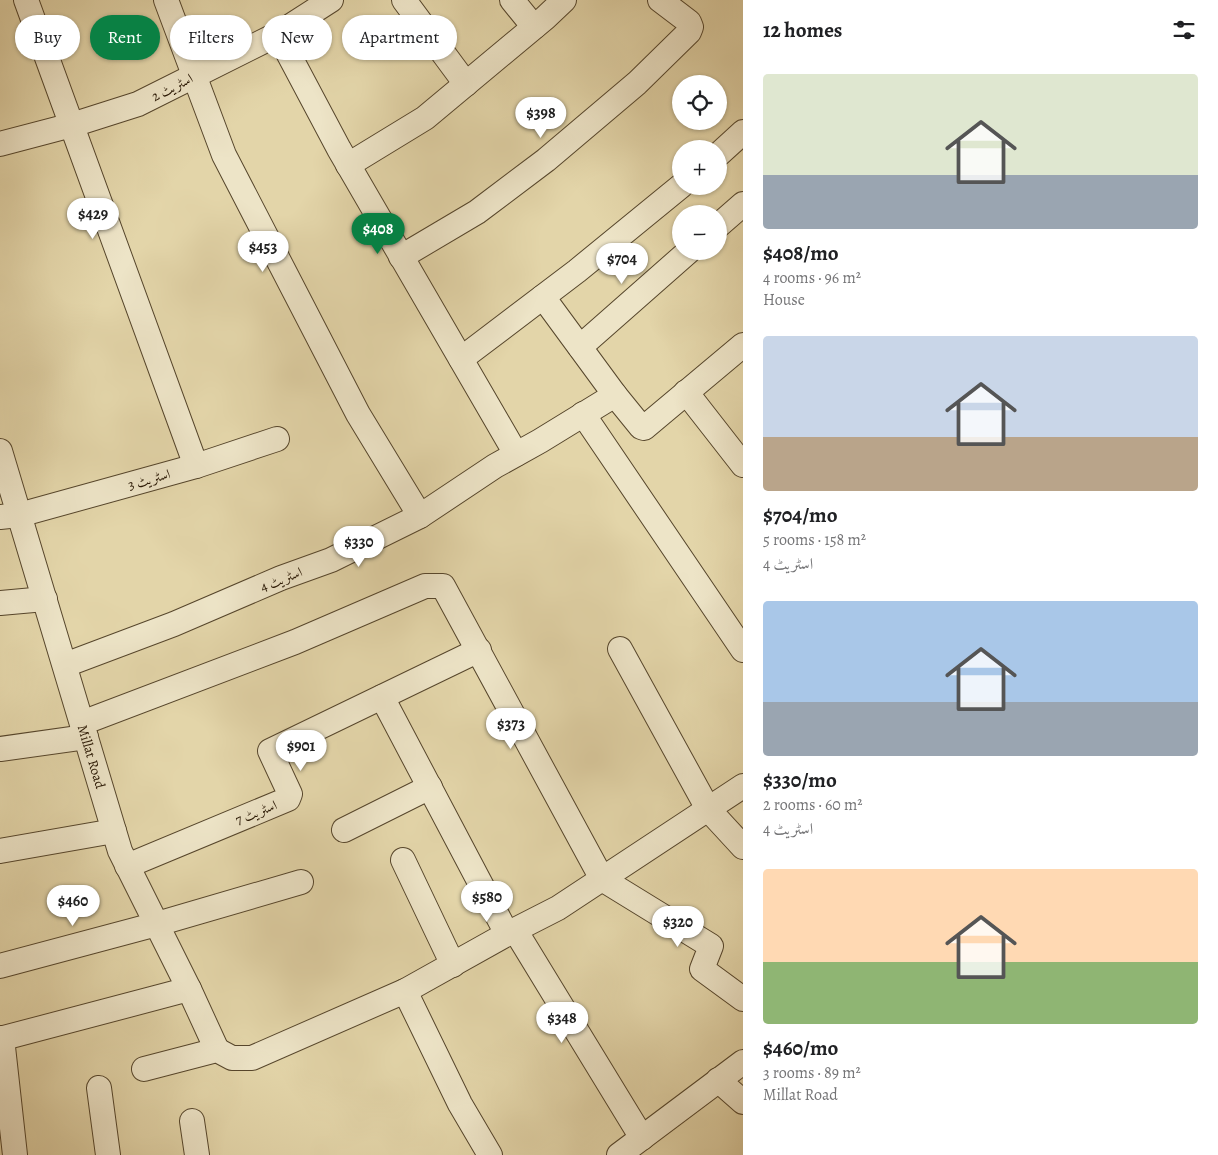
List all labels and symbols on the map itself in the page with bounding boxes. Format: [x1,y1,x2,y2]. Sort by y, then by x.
street label: اسٹریٹ 2 [148,69,196,106]
pin: $398 [511,96,571,139]
pin: $429 [63,198,123,240]
pin: $408 [348,212,408,255]
pin: $453 [233,230,293,273]
pin: $704 [592,242,652,285]
street label: اسٹریٹ 3 [126,464,173,495]
pin: $330 [329,526,389,568]
street label: اسٹریٹ 4 [257,562,305,596]
pin: $373 [481,708,541,750]
street label: Millat Road [73,723,110,791]
pin: $901 [271,730,331,772]
street label: اسٹریٹ 7 [232,796,280,829]
pin: $580 [457,880,517,923]
pin: $460 [43,884,103,927]
pin: $320 [648,906,708,948]
pin: $348 [532,1002,592,1044]

